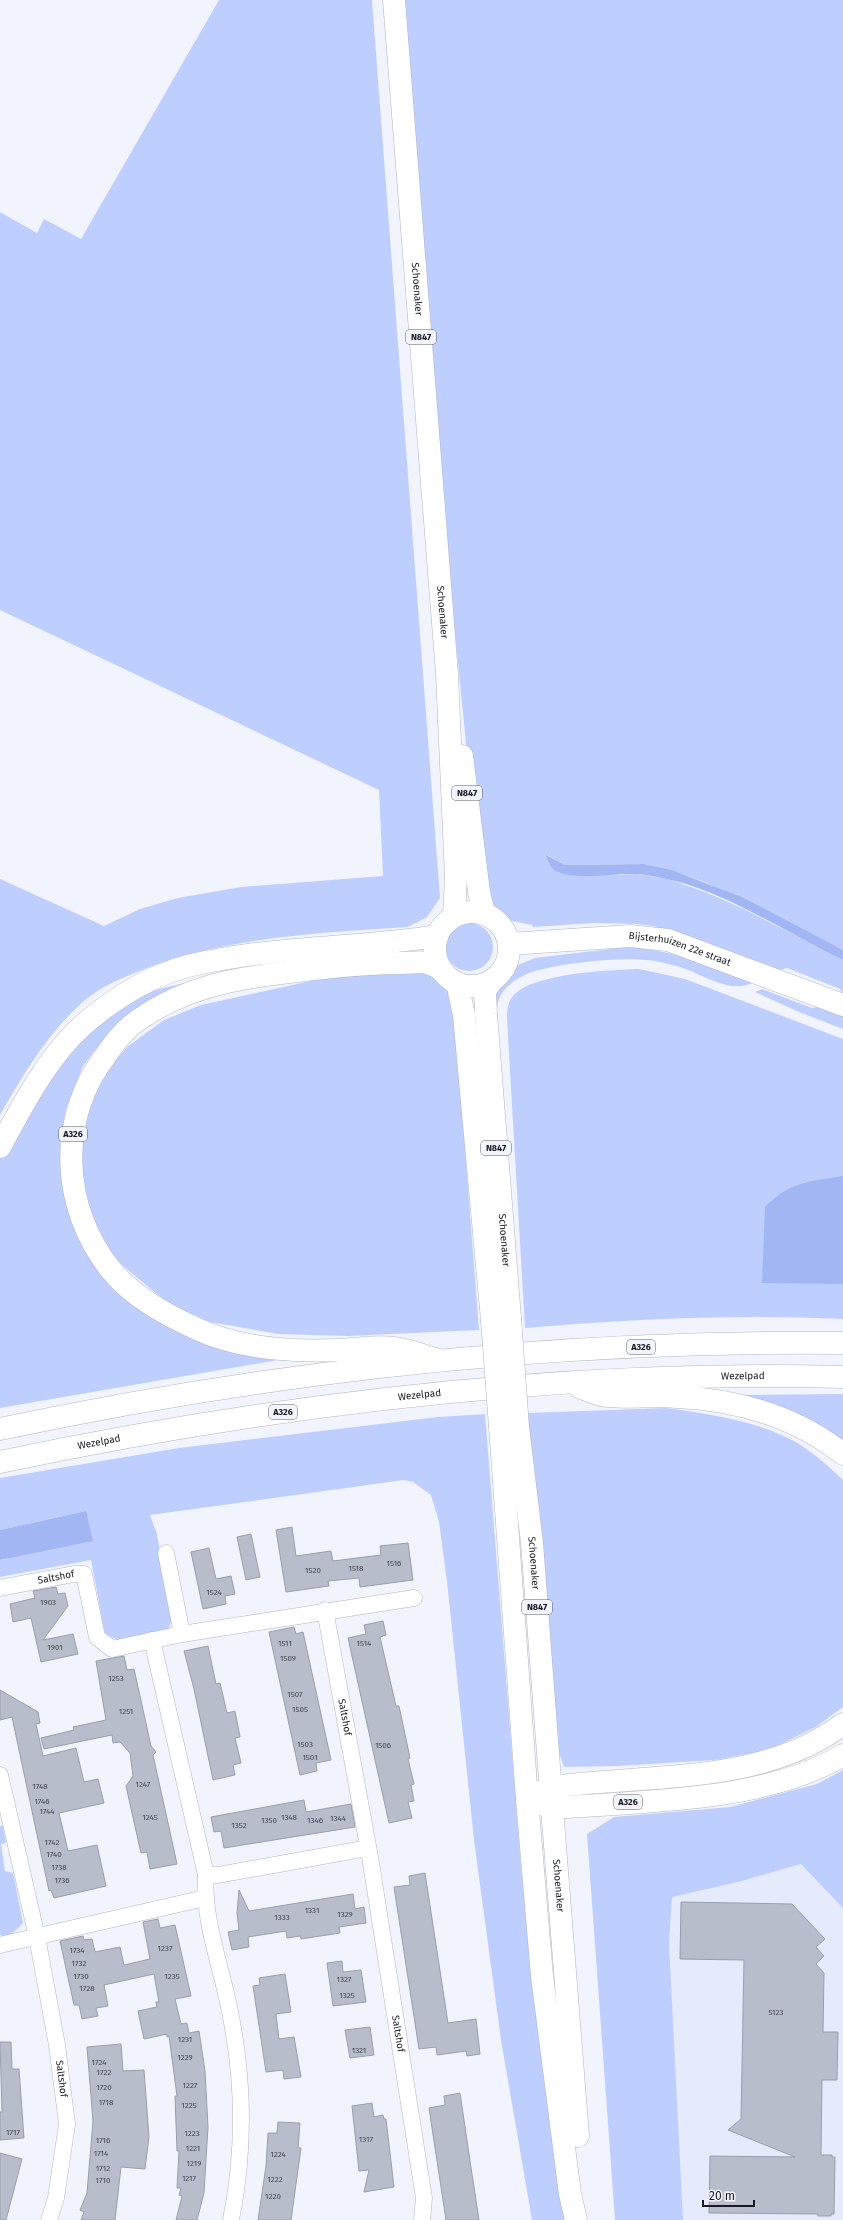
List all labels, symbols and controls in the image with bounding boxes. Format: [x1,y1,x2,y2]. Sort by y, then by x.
street label: Schoenaker [409,262,425,316]
road number: N847 [406,330,436,344]
street label: Schoenaker [434,585,450,639]
road number: N847 [452,786,482,800]
street label: Bijsterhuizen 22e straat [628,930,733,969]
road number: A326 [59,1127,87,1141]
road number: N847 [481,1141,511,1155]
street label: Schoenaker [496,1213,512,1267]
road number: A326 [627,1340,655,1354]
street label: Wezelpad [721,1370,765,1382]
street label: Wezelpad [397,1387,442,1403]
road number: A326 [269,1405,297,1419]
street label: Wezelpad [77,1432,122,1452]
street label: Schoenaker [525,1536,542,1590]
house number: 1516 [387,1559,401,1568]
house number: 1518 [349,1564,364,1573]
house number: 1520 [305,1566,321,1575]
street label: Saltshof [37,1568,76,1587]
house number: 1524 [206,1588,222,1597]
house number: 1903 [40,1598,56,1607]
road number: N847 [522,1600,552,1614]
house number: 1511 [278,1639,292,1648]
house number: 1514 [357,1639,372,1648]
house number: 1901 [47,1643,63,1652]
house number: 1509 [280,1654,296,1663]
house number: 1253 [108,1674,124,1683]
house number: 1507 [287,1690,303,1699]
street label: Saltshof [335,1698,354,1737]
house number: 1505 [292,1705,308,1714]
house number: 1251 [119,1707,133,1716]
house number: 1503 [297,1740,313,1749]
house number: 1506 [375,1741,391,1750]
house number: 1501 [302,1753,318,1762]
house number: 1247 [136,1780,151,1789]
house number: 1748 [32,1782,48,1791]
road number: A326 [614,1795,642,1809]
house number: 1746 [34,1797,50,1806]
house number: 1744 [39,1807,55,1816]
house number: 1245 [142,1813,158,1822]
house number: 1348 [281,1813,298,1822]
house number: 1344 [330,1814,347,1823]
house number: 1350 [261,1816,277,1825]
house number: 1346 [307,1816,323,1825]
house number: 1352 [231,1821,247,1830]
house number: 1742 [45,1838,59,1847]
house number: 1740 [46,1850,62,1859]
street label: Schoenaker [550,1859,566,1913]
house number: 1738 [51,1863,67,1872]
house number: 1736 [54,1876,70,1885]
house number: 1331 [305,1906,319,1915]
house number: 1329 [337,1910,353,1919]
house number: 1333 [274,1913,290,1922]
house number: 1237 [158,1944,173,1953]
house number: 1734 [69,1946,85,1955]
house number: 1732 [72,1959,86,1968]
house number: 1730 [73,1972,89,1981]
house number: 1235 [164,1972,180,1981]
house number: 1327 [337,1975,352,1984]
house number: 1728 [79,1984,95,1993]
house number: 1325 [339,1991,355,2000]
house number: 5123 [769,2008,783,2017]
street label: Saltshof [389,2014,407,2054]
house number: 1231 [178,2035,192,2044]
house number: 1321 [352,2046,366,2055]
house number: 1229 [177,2053,193,2062]
house number: 1724 [92,2058,107,2067]
street label: Saltshof [53,2060,70,2099]
house number: 1722 [97,2068,111,2077]
house number: 1227 [183,2081,198,2090]
house number: 1720 [96,2083,112,2092]
house number: 1718 [99,2098,114,2107]
house number: 1225 [181,2101,197,2110]
house number: 1717 [6,2128,20,2137]
house number: 1223 [184,2129,200,2138]
house number: 1317 [359,2135,374,2144]
house number: 1716 [96,2136,110,2145]
house number: 1221 [186,2144,200,2153]
house number: 1714 [94,2149,109,2158]
house number: 1224 [270,2150,286,2159]
house number: 1219 [187,2159,201,2168]
house number: 1712 [96,2164,110,2173]
house number: 1217 [182,2174,197,2183]
house number: 1222 [267,2175,283,2184]
house number: 1710 [96,2176,111,2185]
scale bar [703,2182,754,2208]
text: 20 m [709,2189,735,2203]
house number: 1220 [265,2192,281,2201]

